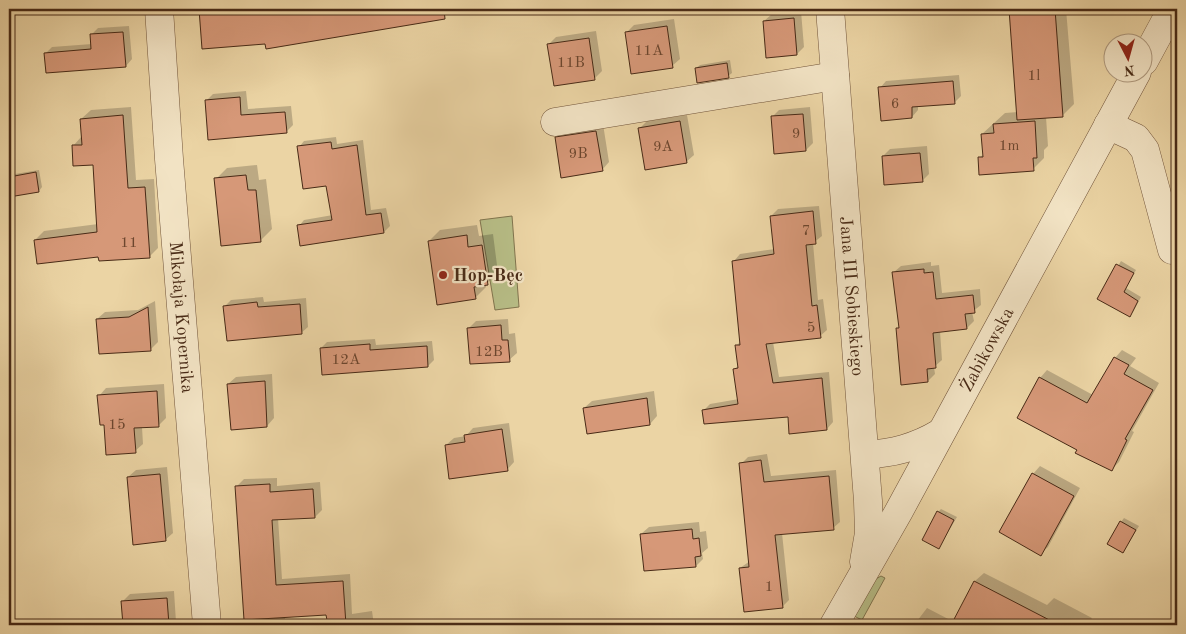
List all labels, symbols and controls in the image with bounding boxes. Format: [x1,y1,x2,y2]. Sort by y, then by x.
north arrow [1104,32,1154,82]
house number: 11A [635,44,664,59]
house number: 11B [557,56,585,71]
text: N [1123,62,1135,77]
house number: 1l [1028,69,1040,84]
house number: 6 [891,97,899,112]
house number: 9 [792,127,800,142]
house number: 1m [999,139,1019,154]
house number: 9A [653,140,674,155]
house number: 9B [568,147,588,162]
street label: Jana III Sobieskiego [836,216,866,377]
house number: 7 [802,224,810,239]
house number: 11 [120,236,138,251]
street label: Mikołaja Kopernika [166,241,196,394]
place label: Hop-Bęc [453,267,523,285]
marker: Hop-Bęc [437,269,449,281]
street label: Żabikowska [955,305,1018,395]
house number: 5 [807,321,815,336]
house number: 12B [475,345,503,360]
house number: 12A [332,353,361,368]
house number: 15 [108,418,126,433]
house number: 1 [765,580,773,595]

